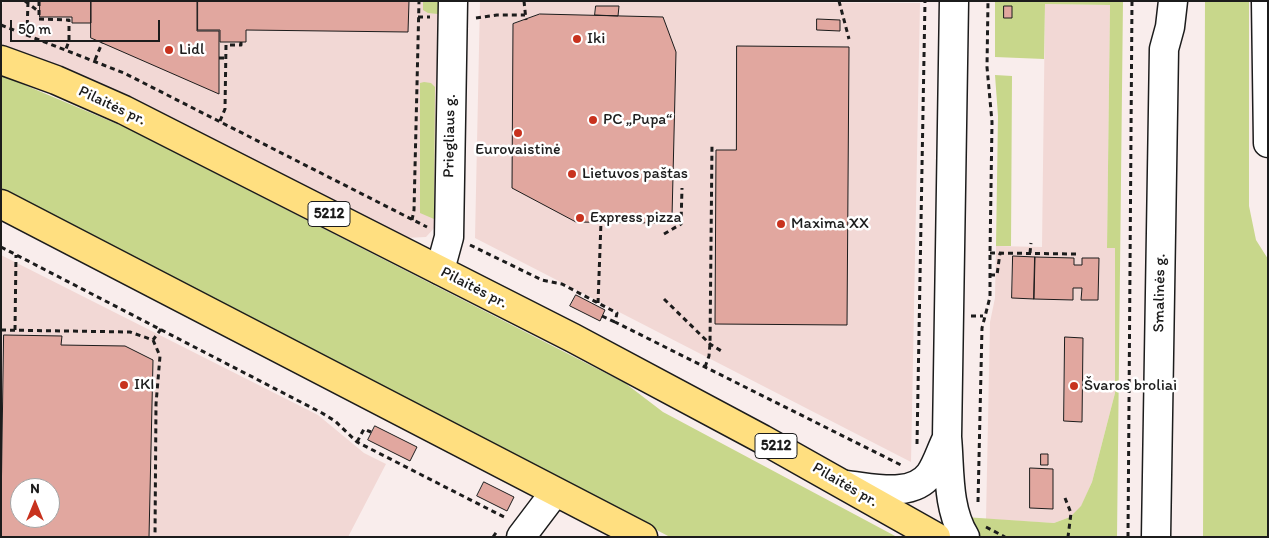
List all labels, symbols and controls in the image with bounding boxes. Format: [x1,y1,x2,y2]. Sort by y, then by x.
scale bar [12,10,162,42]
text: 50 m [18,20,51,38]
place label: Iki [587,29,605,49]
marker: Iki [571,33,583,45]
place label: Lidl [179,40,205,60]
marker: Lidl [163,44,175,56]
street label: Pilaitės pr. [75,82,149,130]
street label: Priegliaus g. [440,94,460,178]
place label: PC „Pupa“ [603,110,672,130]
marker: PC „Pupa“ [587,114,599,126]
marker: Eurovaistinė [512,127,524,139]
place label: Eurovaistinė [475,140,561,160]
place label: Lietuvos paštas [582,164,688,184]
marker: Lietuvos paštas [566,168,578,180]
road number: 5212 [308,202,350,226]
place label: Express pizza [590,208,681,228]
marker: Express pizza [574,212,586,224]
place label: Maxima XX [791,214,869,234]
marker: Maxima XX [775,218,787,230]
street label: Smalinės g. [1150,253,1170,333]
street label: Pilaitės pr. [437,263,511,313]
place label: IKI [134,375,154,395]
place label: Švaros broliai [1084,376,1177,396]
marker: IKI [118,379,130,391]
marker: Švaros broliai [1068,380,1080,392]
road number: 5212 [755,434,797,458]
street label: Pilaitės pr. [809,459,881,511]
north arrow [10,478,60,528]
text: N [30,480,40,497]

